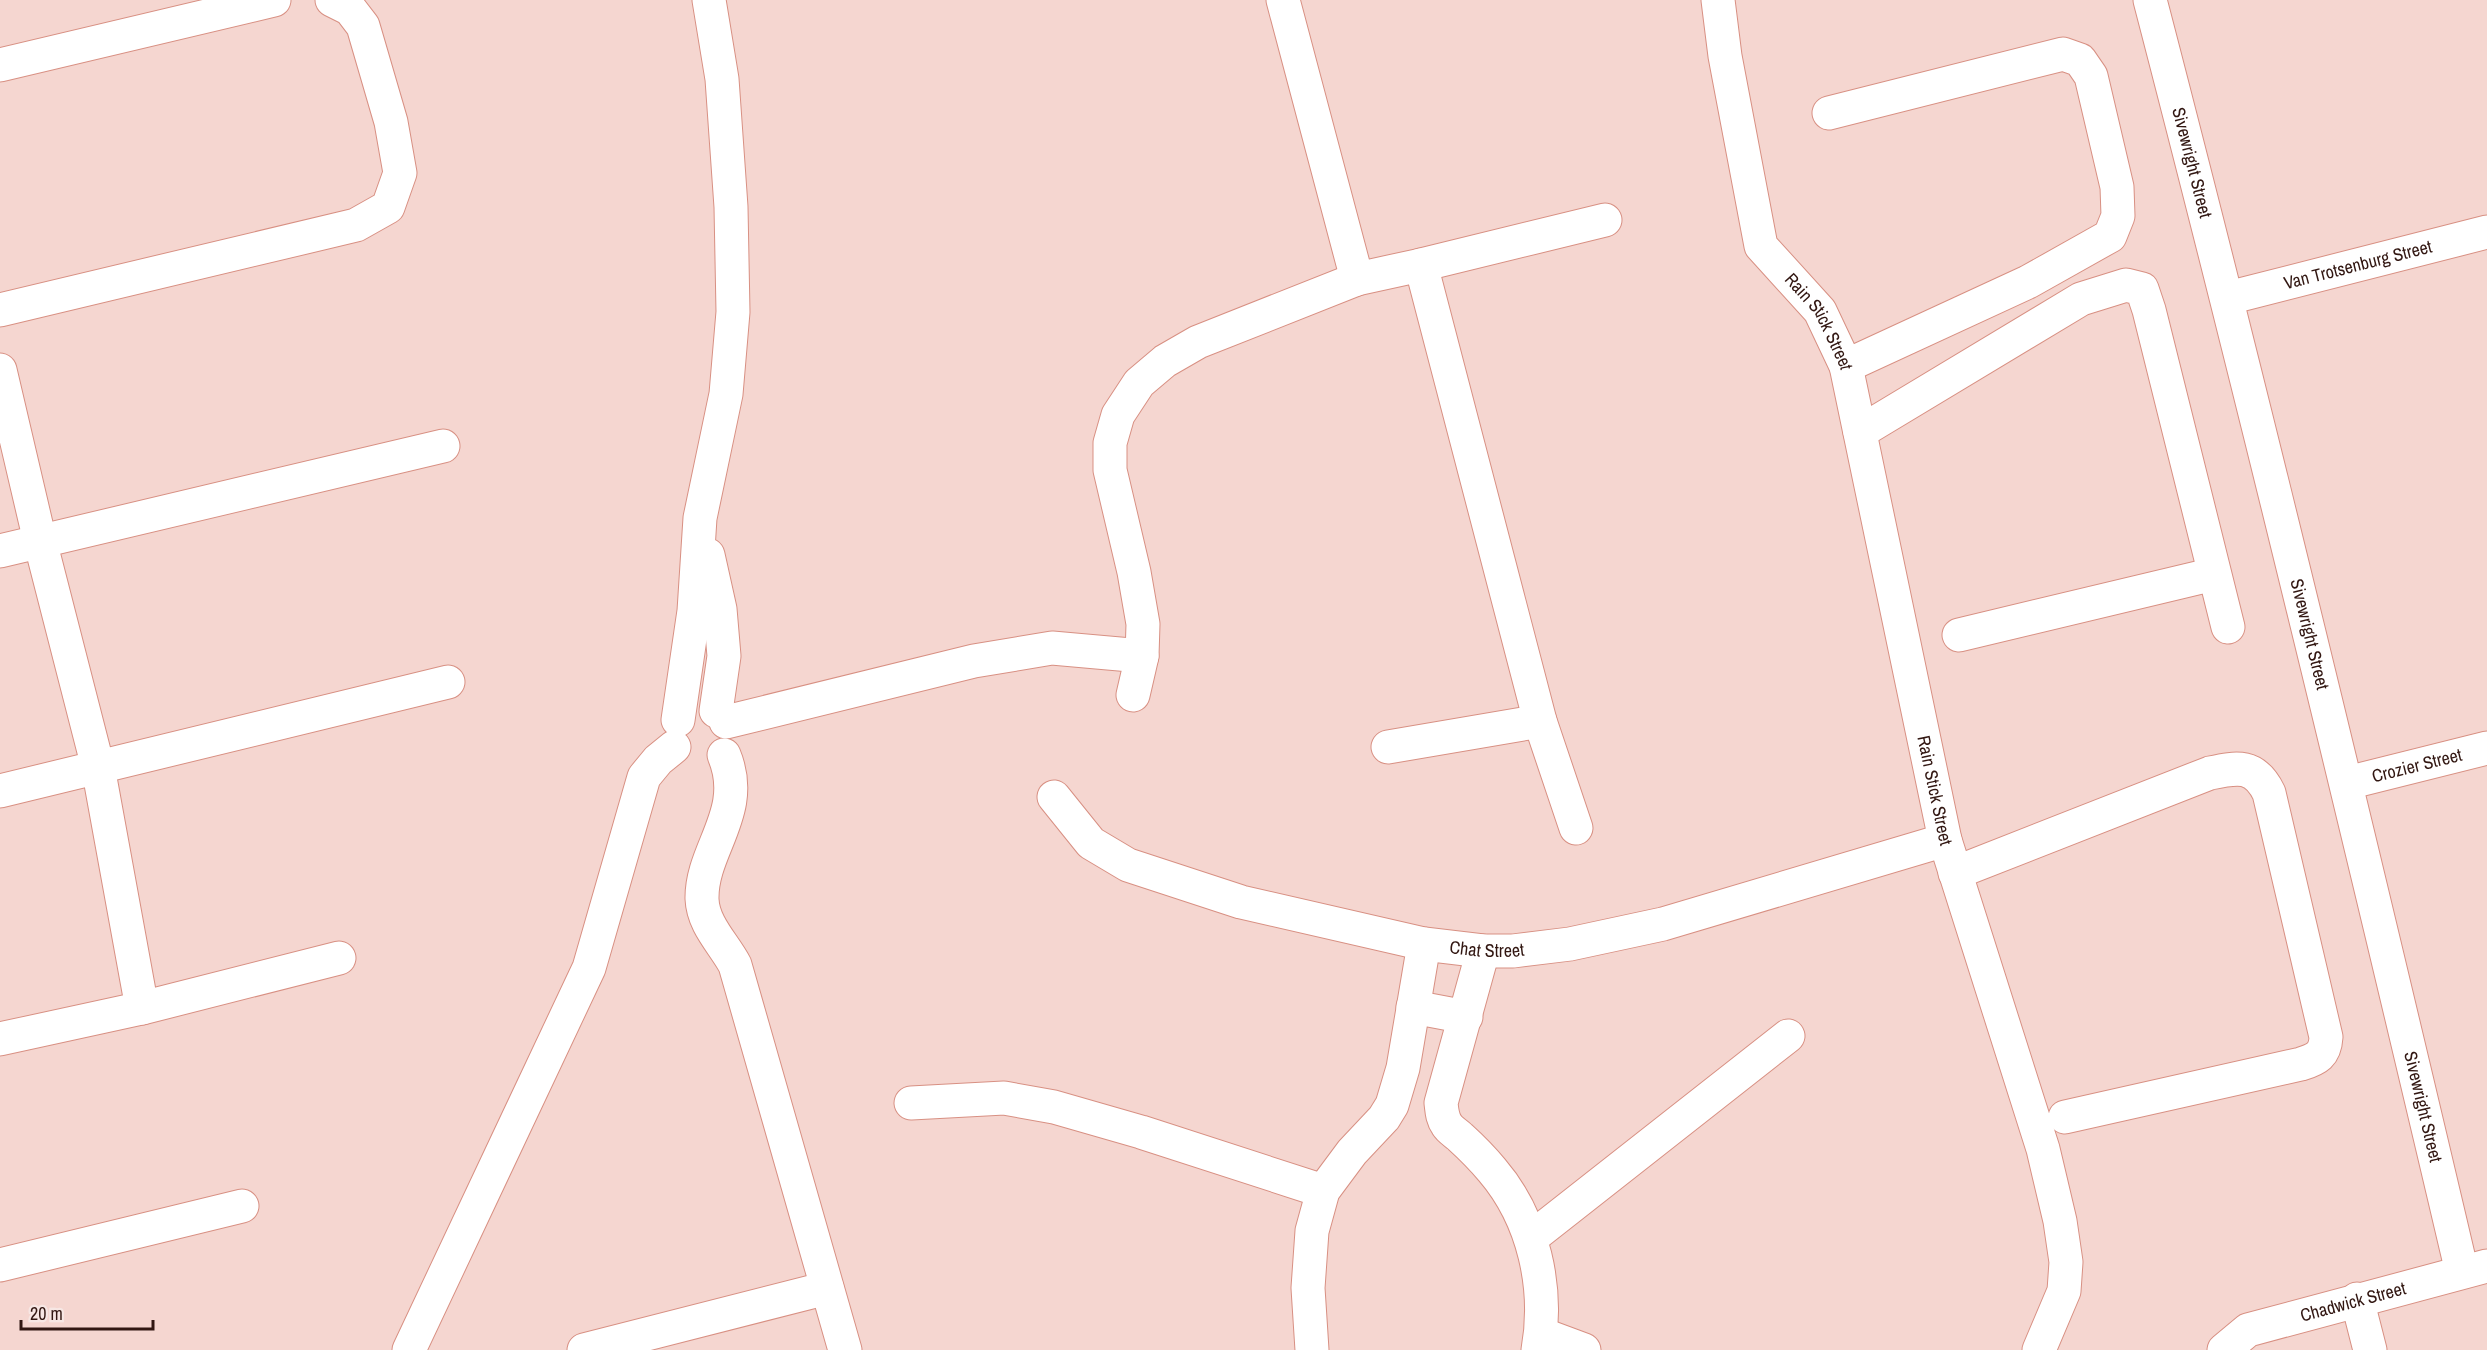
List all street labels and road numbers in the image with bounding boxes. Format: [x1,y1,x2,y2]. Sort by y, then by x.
street label: Sivewright Street [2166,104,2219,221]
street label: Van Trotsenburg Street [2281,234,2434,295]
street label: Rain Stick Street [1779,267,1859,372]
street label: Sivewright Street [2284,576,2336,692]
street label: Rain Stick Street [1911,733,1959,849]
street label: Crozier Street [2369,742,2464,788]
street label: Chat Street [1448,934,1526,963]
street label: Sivewright Street [2398,1049,2449,1165]
street label: Chadwick Street [2297,1275,2409,1327]

